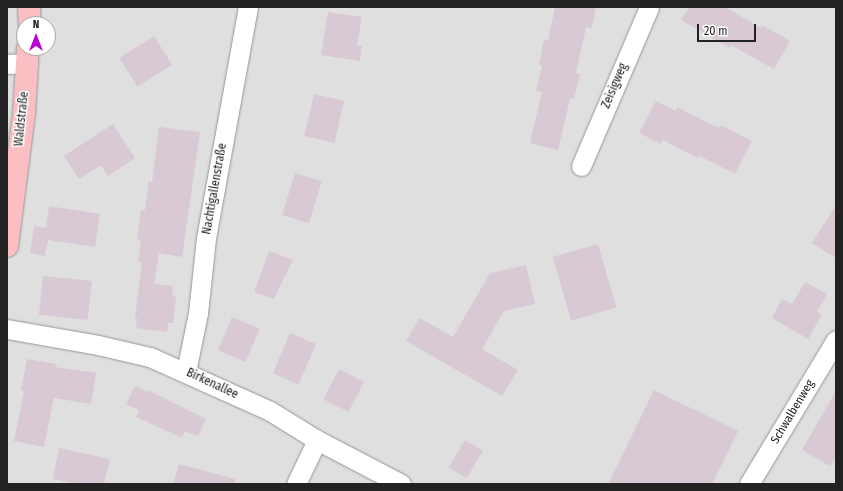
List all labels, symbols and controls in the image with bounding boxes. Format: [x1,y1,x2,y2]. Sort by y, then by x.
north arrow [16,16,56,56]
scale bar [699,16,758,42]
text: N [33,18,39,31]
text: 20 m [704,24,728,38]
street label: Zeisigweg [599,61,631,111]
street label: Waldstraße [12,91,32,147]
street label: Nachtigallenstraße [200,142,230,236]
street label: Birkenallee [184,366,240,402]
street label: Schwalbenweg [768,377,818,447]

